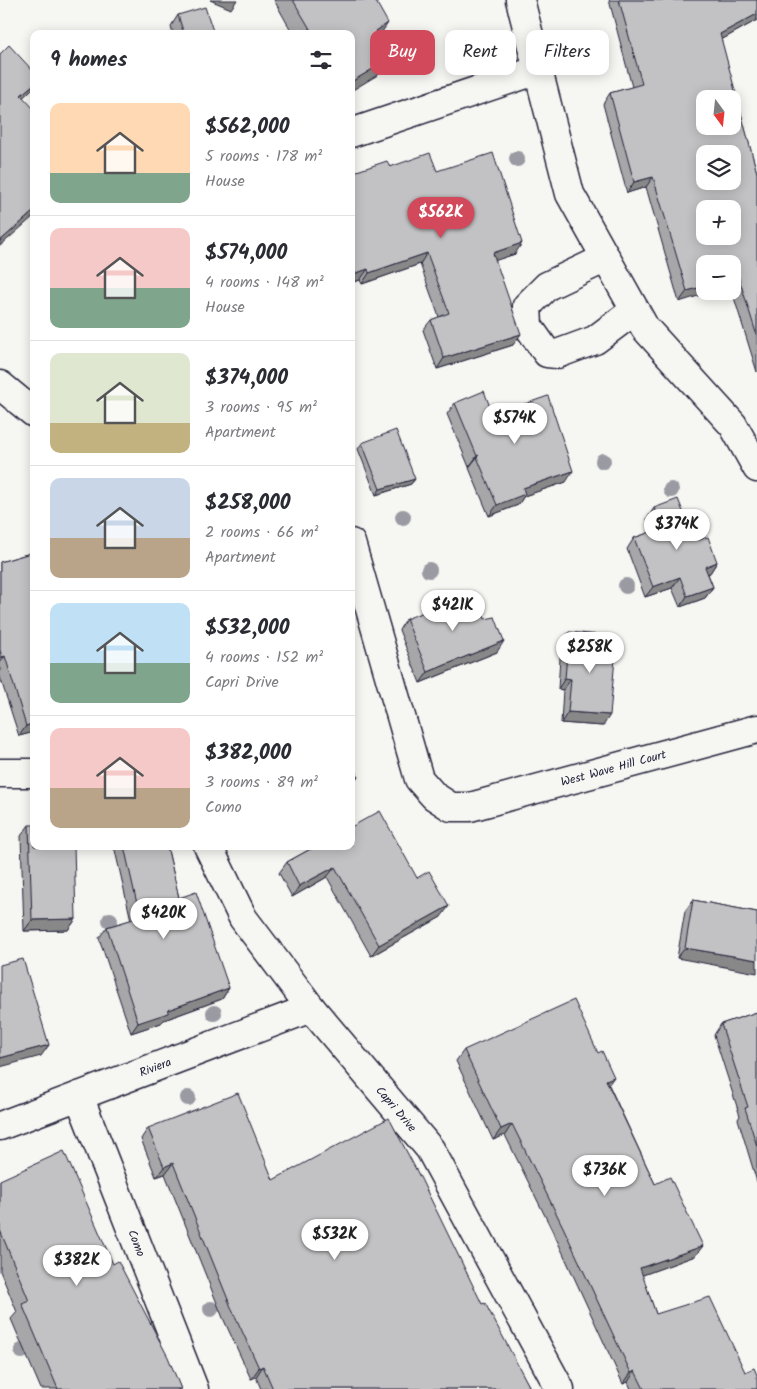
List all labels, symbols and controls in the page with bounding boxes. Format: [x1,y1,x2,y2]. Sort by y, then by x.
chip: Buy [370,30,435,75]
chip: Rent [445,30,516,75]
chip: Filters [526,30,609,75]
text: 9 homes [50,44,127,77]
icon: filters [307,46,335,74]
north arrow [696,90,741,135]
map controls [696,90,741,300]
text: $562,000 [205,111,290,144]
icon: home [90,123,150,183]
text: 5 rooms · 178 m² [205,144,322,169]
button: layers [696,145,741,190]
text: House [205,169,245,194]
pin: $562K [406,196,476,239]
text: $562K [418,200,464,225]
button: + [696,200,741,245]
text: $574,000 [205,237,287,270]
icon: home [90,248,150,308]
button: − [696,255,741,300]
text: 4 rooms · 148 m² [205,270,324,295]
text: House [205,295,245,320]
text: $374,000 [205,362,288,395]
icon: home [90,373,150,433]
text: 3 rooms · 95 m² [205,395,317,420]
pin: $574K [480,402,550,445]
text: $574K [493,406,537,431]
text: Apartment [205,420,276,445]
text: $258,000 [205,487,291,520]
icon: home [90,498,150,558]
pin: $374K [642,508,712,551]
text: $374K [655,512,699,537]
text: 2 rooms · 66 m² [205,520,319,545]
text: Apartment [205,545,276,570]
pin: $421K [418,590,488,632]
text: $421K [432,593,474,618]
text: $532,000 [205,612,290,645]
icon: home [90,623,150,683]
pin: $258K [555,632,625,674]
text: $258K [567,635,613,660]
text: 4 rooms · 152 m² [205,645,323,670]
text: Capri Drive [205,670,279,695]
text: $382,000 [205,737,291,770]
street label: West Wave Hill Court [559,745,669,792]
icon: home [90,748,150,808]
text: 3 rooms · 89 m² [205,770,318,795]
text: Como [205,795,242,820]
pin: $420K [129,898,199,940]
text: $420K [141,901,187,926]
street label: Riviera [137,1053,174,1082]
street label: Capri Drive [371,1082,421,1137]
pin: $736K [570,1154,640,1197]
text: $736K [583,1158,627,1183]
pin: $532K [300,1218,370,1261]
text: $532K [312,1222,358,1247]
street label: Como [122,1227,150,1260]
pin: $382K [42,1244,112,1287]
text: $382K [54,1248,100,1273]

